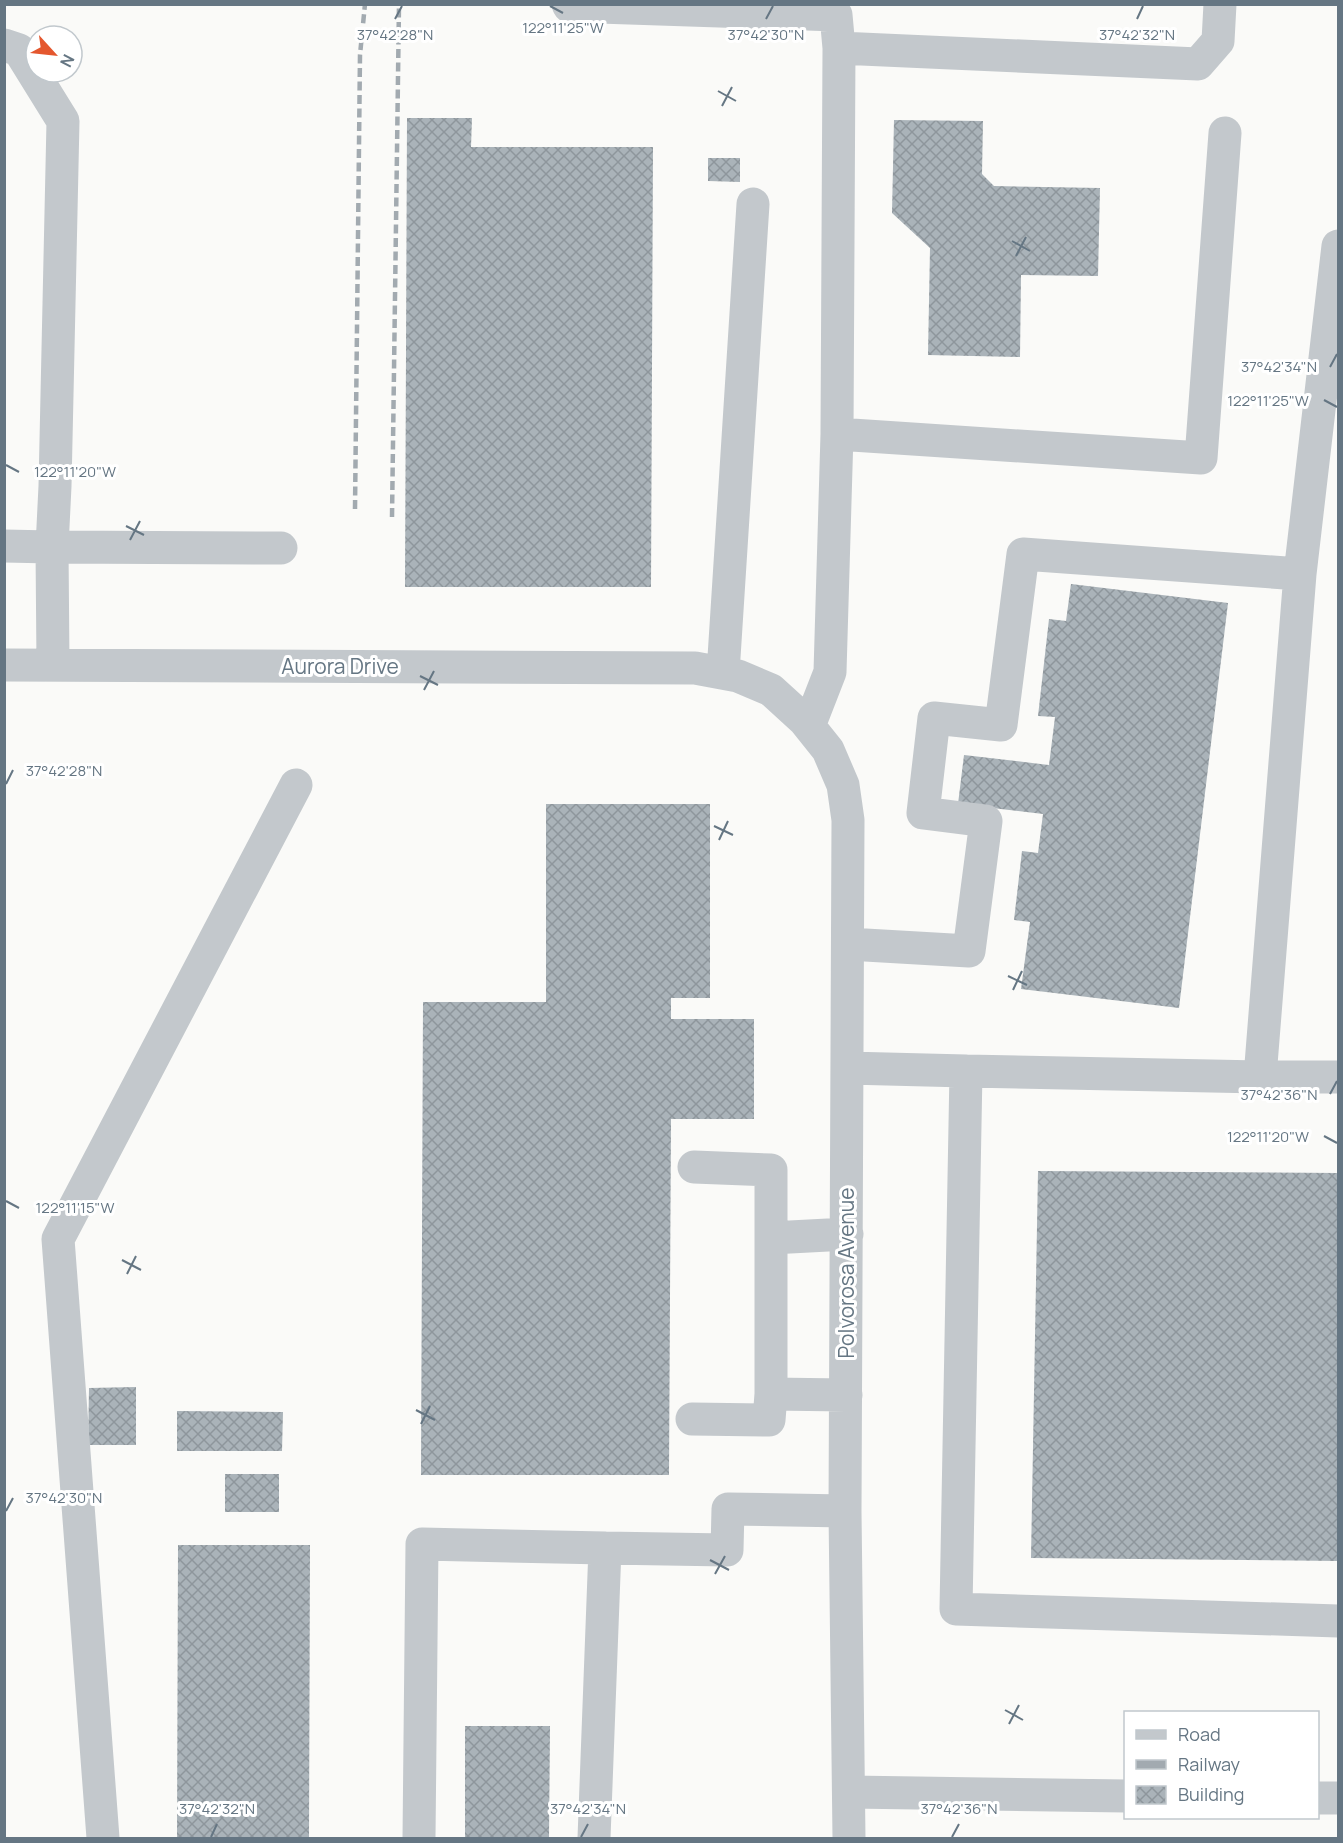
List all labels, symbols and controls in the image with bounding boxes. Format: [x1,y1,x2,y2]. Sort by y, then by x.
text: 122°11'25"W [522,17,604,38]
north arrow [24,24,84,84]
text: 37°42'28"N [357,24,433,45]
text: 37°42'30"N [728,24,804,45]
text: 37°42'32"N [1099,24,1175,45]
text: N [55,51,80,71]
text: 37°42'34"N [1241,356,1317,377]
text: 122°11'25"W [1227,390,1309,411]
text: 122°11'20"W [34,461,116,482]
street label: Aurora Drive [281,652,399,680]
text: 37°42'28"N [26,760,102,781]
text: 37°42'36"N [1241,1084,1317,1105]
text: 122°11'20"W [1227,1126,1309,1147]
street label: Polvorosa Avenue [832,1187,860,1359]
text: 122°11'15"W [35,1197,115,1218]
text: 37°42'30"N [26,1487,102,1508]
legend [1124,1711,1319,1819]
text: Road [1178,1722,1221,1746]
text: Railway [1178,1752,1240,1776]
text: Building [1178,1782,1244,1806]
text: 37°42'32"N [179,1798,255,1819]
text: 37°42'34"N [550,1798,626,1819]
text: 37°42'36"N [921,1798,997,1819]

